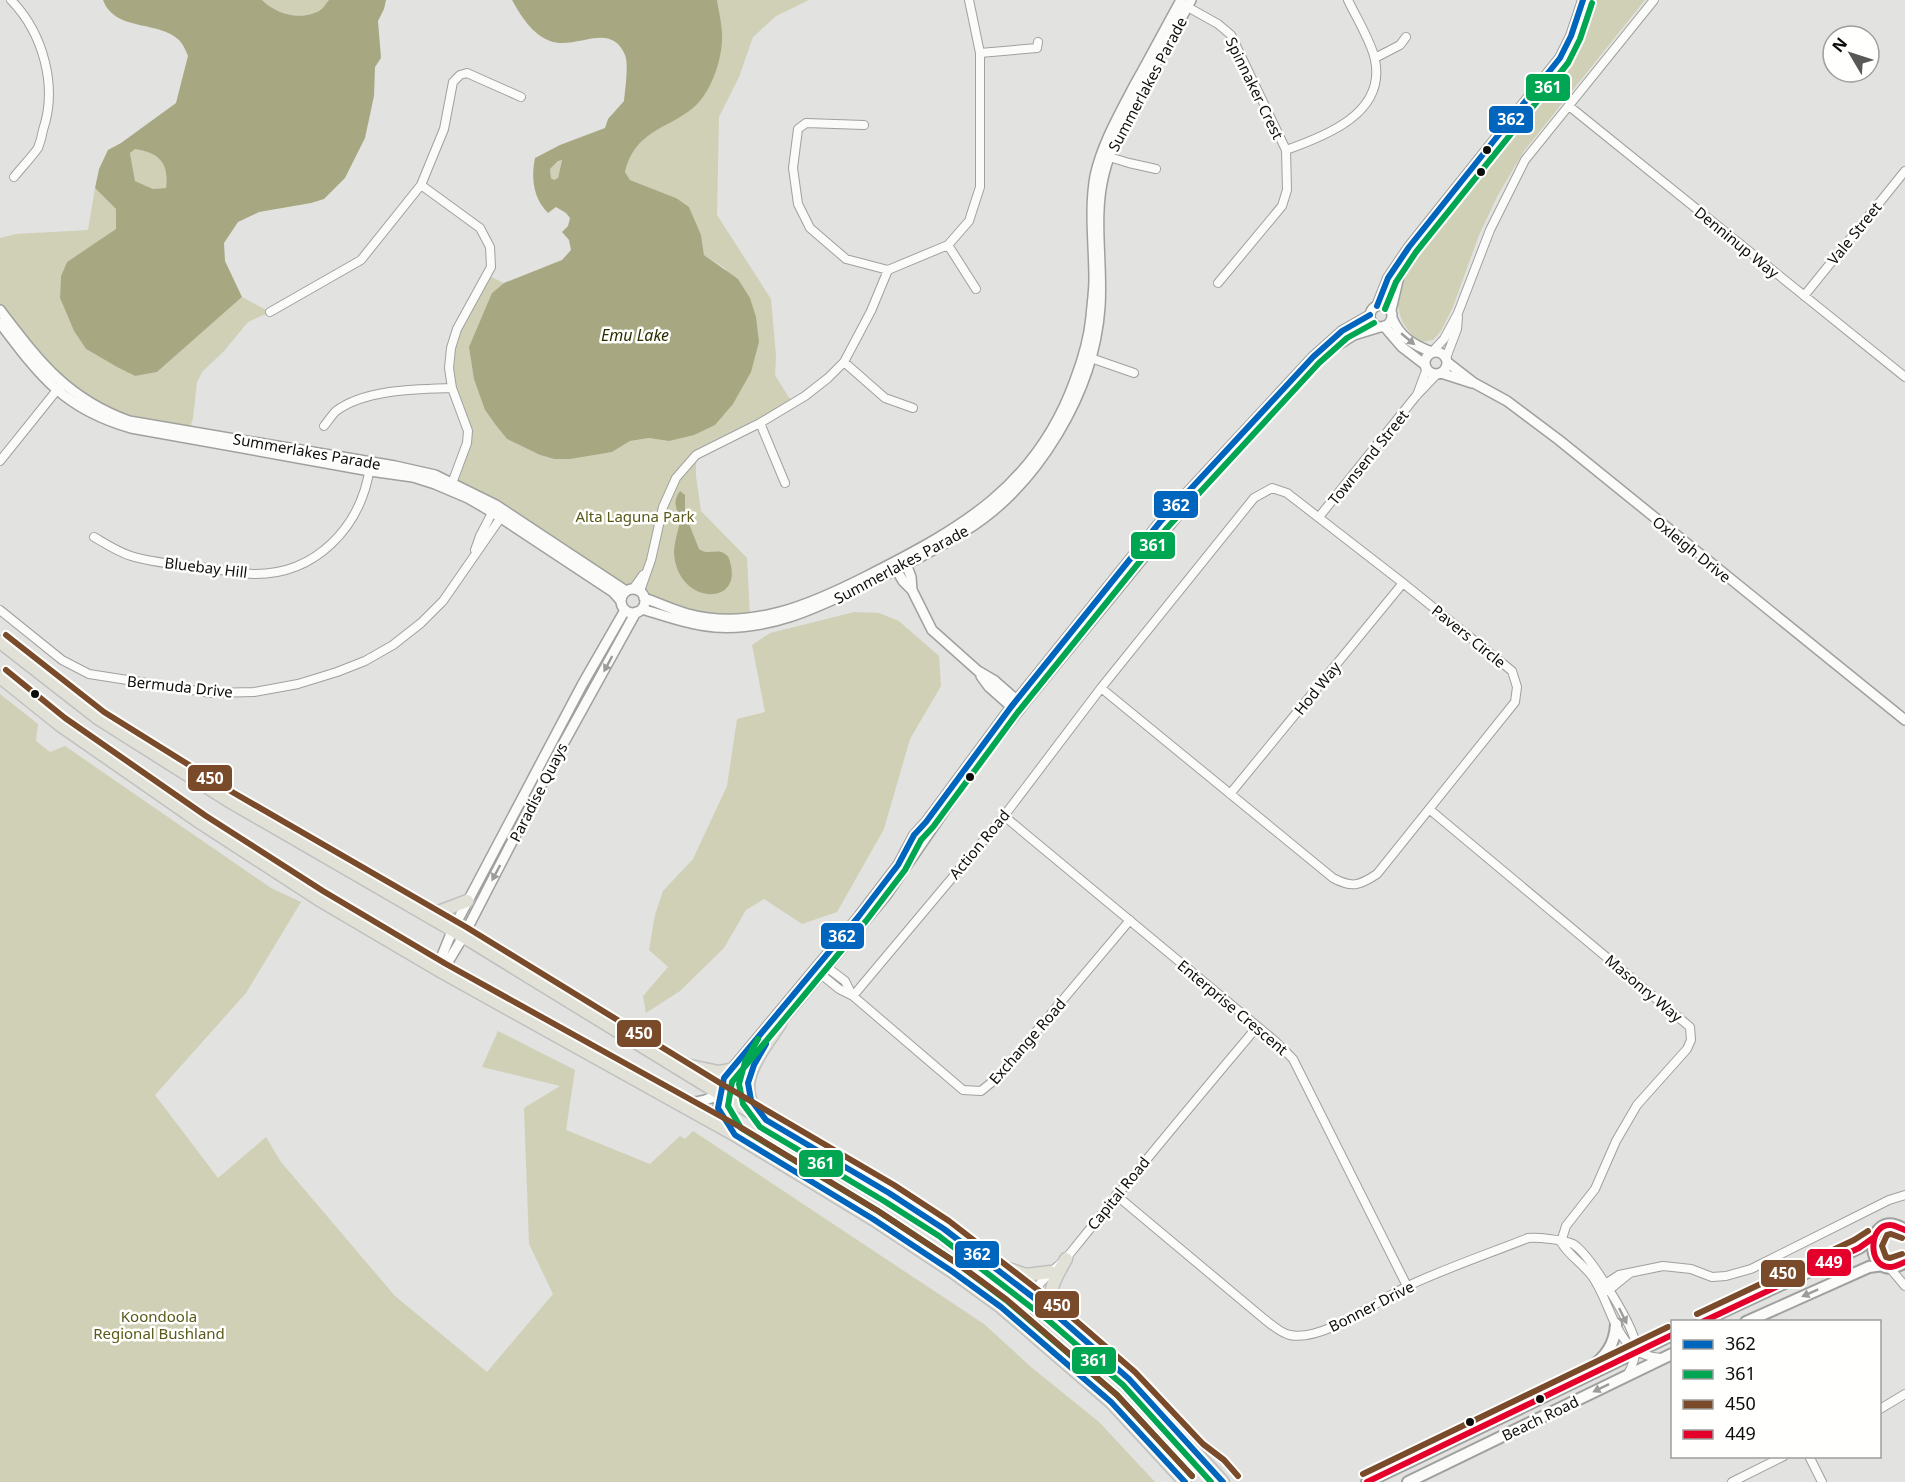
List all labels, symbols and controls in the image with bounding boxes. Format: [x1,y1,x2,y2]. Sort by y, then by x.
street label: Summerlakes Parade [1103,13,1191,155]
north arrow [1821,24,1881,84]
text: N [1827,33,1852,57]
street label: Spinnaker Crest [1222,34,1289,143]
line badge: 361 [1525,73,1571,102]
text: 361 [1534,76,1562,98]
line badge: 362 [1488,105,1534,134]
text: 362 [1497,108,1525,130]
unlabelled marker [1481,144,1493,156]
unlabelled marker [1475,166,1487,178]
street label: Vale Street [1823,197,1886,269]
street label: Denninup Way [1691,202,1784,282]
water label: Emu Lake [601,324,669,346]
one-way arrow [1400,332,1415,345]
street label: Townsend Street [1323,405,1413,509]
street label: Summerlakes Parade [232,428,382,474]
line badge: 362 [1153,490,1199,519]
text: 362 [1162,494,1190,516]
park label: Alta Laguna Park [575,506,695,526]
street label: Oxleigh Drive [1649,511,1735,587]
street label: Summerlakes Parade [830,520,972,608]
line badge: 361 [1130,531,1176,560]
text: 361 [1139,534,1167,556]
street label: Bluebay Hill [163,552,249,582]
street label: Pavers Circle [1428,600,1510,672]
one-way arrow [603,655,613,672]
street label: Hod Way [1289,657,1345,719]
street label: Bermuda Drive [126,670,234,702]
unlabelled marker [29,688,41,700]
street label: Paradise Quays [504,739,572,845]
line badge: 450 [187,764,233,792]
text: 450 [196,767,224,789]
unlabelled marker [964,771,976,783]
street label: Action Road [944,805,1014,883]
one-way arrow [491,865,501,882]
line badge: 362 [820,922,865,950]
text: 362 [828,925,856,947]
street label: Masonry Way [1601,950,1687,1026]
street label: Enterprise Crescent [1174,955,1293,1059]
street label: Exchange Road [984,994,1070,1088]
line badge: 450 [616,1019,662,1048]
text: 450 [625,1022,653,1044]
line badge: 361 [798,1149,844,1178]
text: 361 [807,1152,835,1174]
street label: Capital Road [1082,1152,1154,1234]
line badge: 362 [954,1240,1000,1269]
text: 362 [963,1243,991,1265]
line badge: 449 [1806,1248,1852,1277]
text: 449 [1815,1251,1843,1273]
line badge: 450 [1760,1259,1806,1288]
text: 450 [1769,1262,1797,1284]
street label: Bonner Drive [1325,1276,1417,1336]
one-way arrow [1801,1289,1818,1298]
line badge: 450 [1034,1290,1080,1319]
text: 450 [1043,1294,1071,1316]
park label: Koondoola Regional Bushland [93,1306,225,1343]
one-way arrow [1618,1307,1628,1324]
legend [1671,1320,1881,1458]
text: 362 [1725,1331,1756,1355]
line badge: 361 [1071,1346,1117,1375]
text: 361 [1080,1349,1108,1371]
text: 361 [1725,1361,1756,1385]
one-way arrow [1592,1384,1609,1393]
street label: Beach Road [1498,1391,1582,1445]
text: 450 [1725,1391,1756,1415]
unlabelled marker [1534,1393,1546,1405]
unlabelled marker [1464,1416,1476,1428]
text: 449 [1725,1421,1756,1445]

